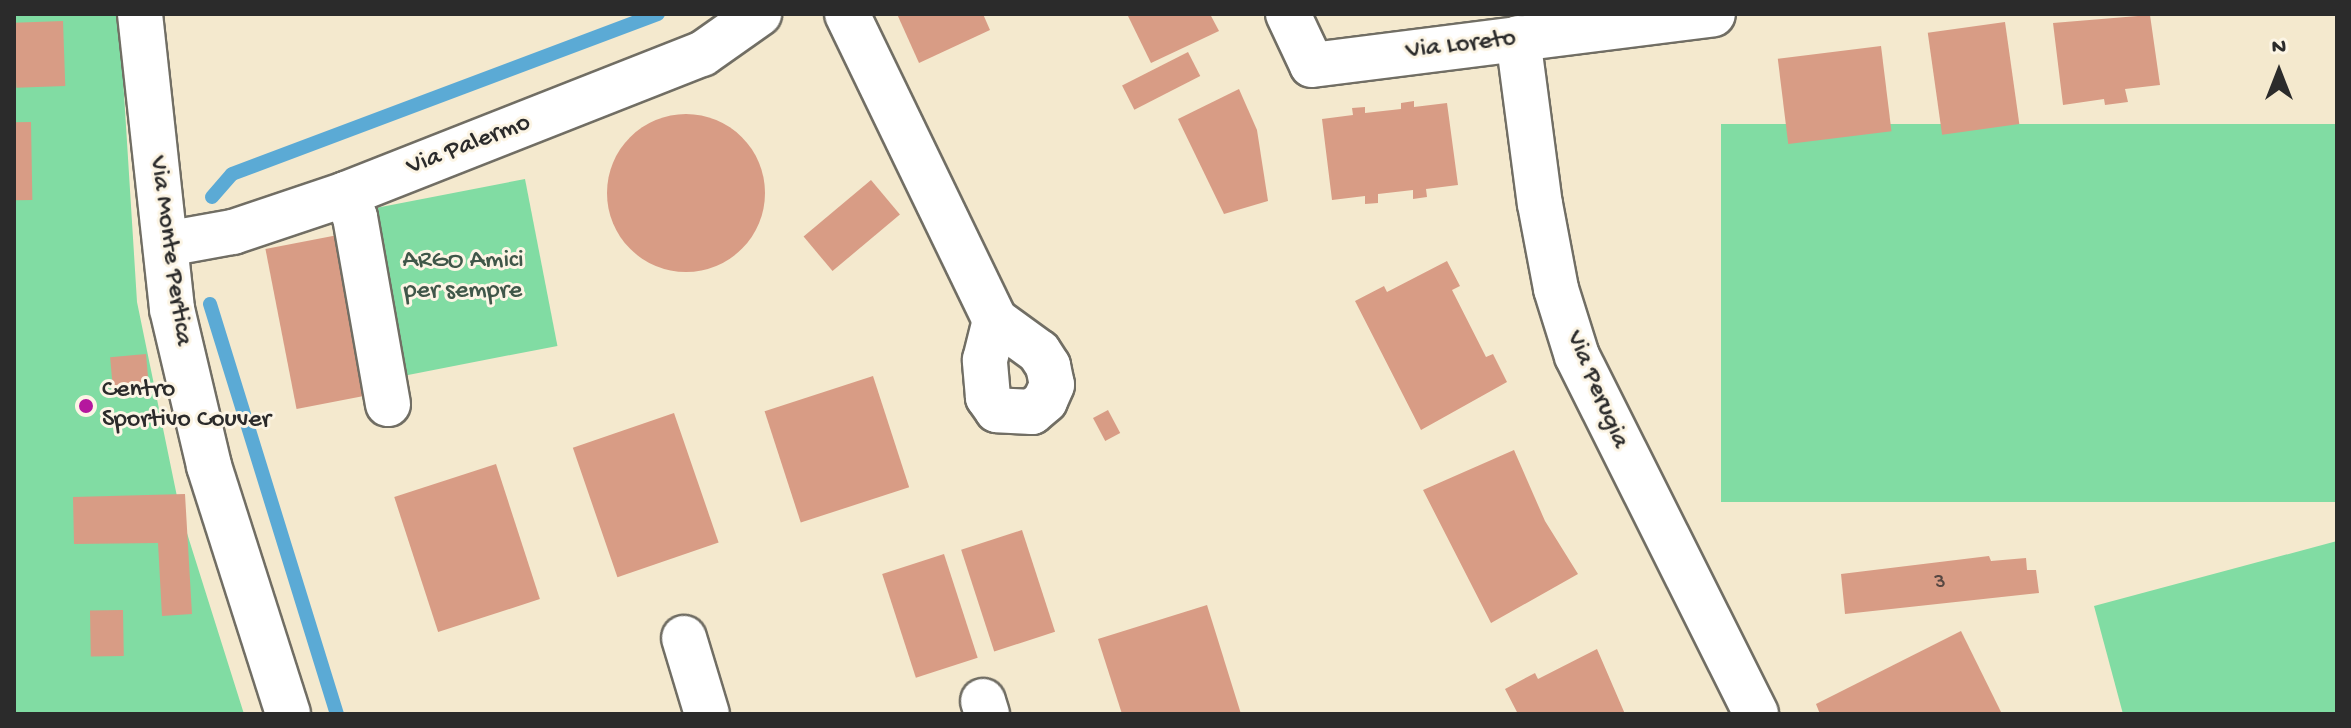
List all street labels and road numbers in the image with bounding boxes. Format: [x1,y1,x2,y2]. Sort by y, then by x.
street label: Via Loreto [1404,24,1518,68]
street label: Via Palermo [403,108,535,184]
street label: Via Monte Pertica [140,154,198,348]
street label: Via Perugia [1557,327,1635,453]

